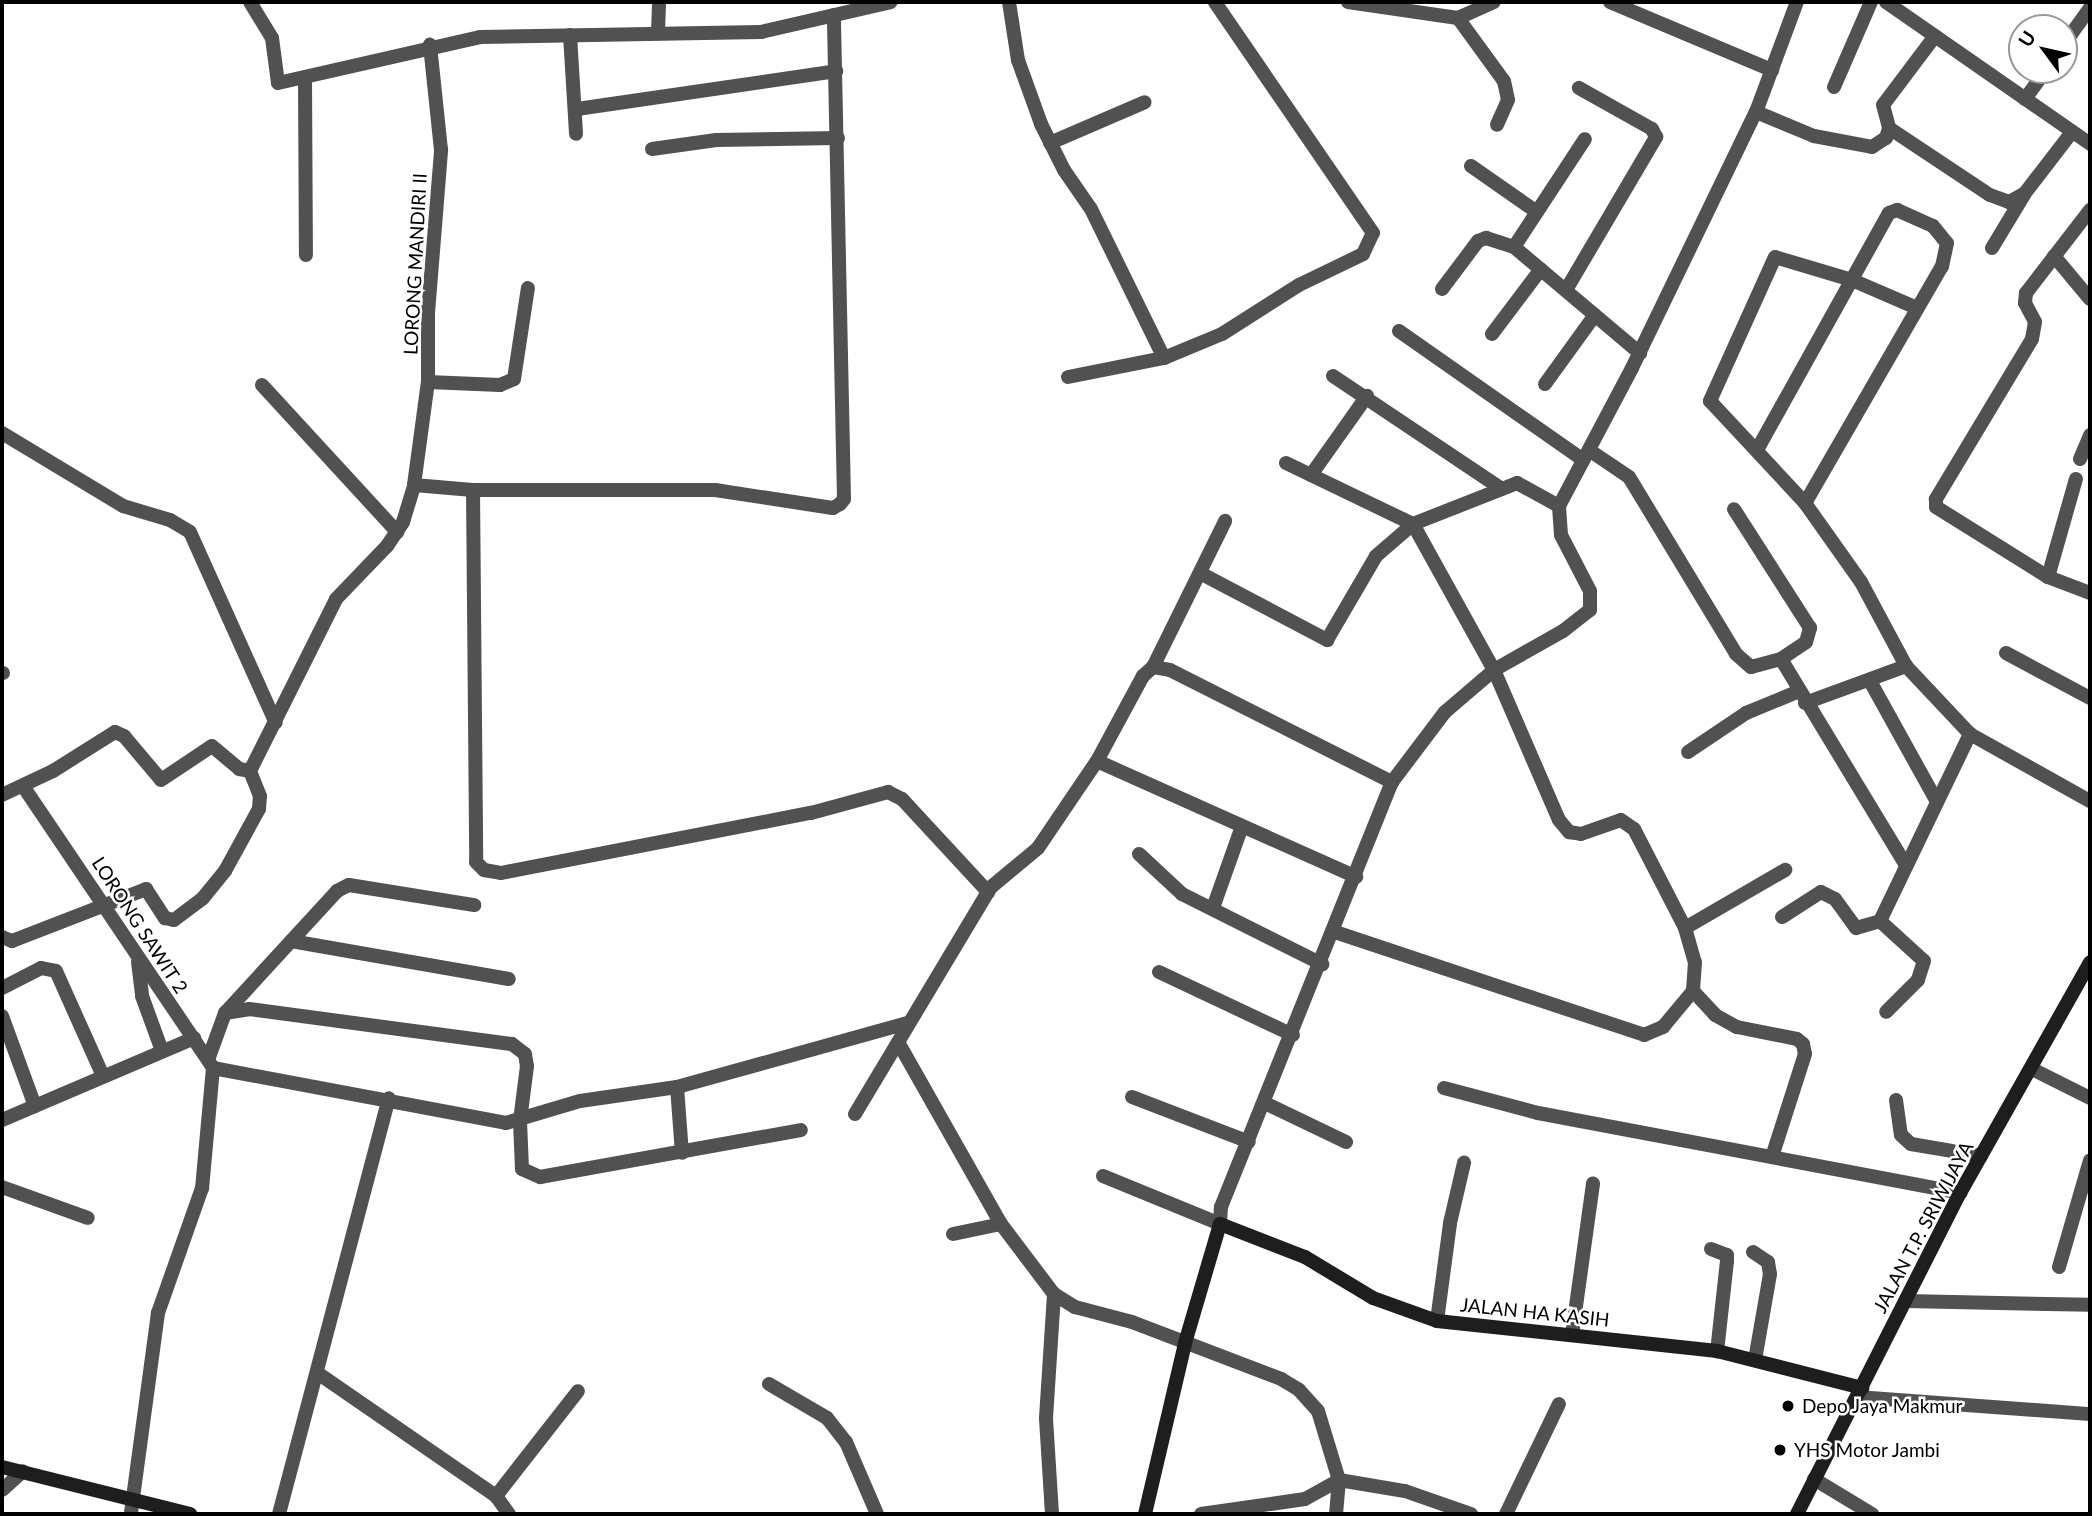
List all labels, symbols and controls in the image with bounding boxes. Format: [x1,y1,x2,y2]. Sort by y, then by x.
north arrow [2008,14,2078,84]
text: U [2013,26,2040,51]
street label: LORONG MANDIRI II [399,172,431,356]
street label: LORONG SAWIT 2 [87,852,193,998]
street label: JALAN T.P. SRIWIJAYA [1868,1137,1978,1317]
street label: JALAN HA KASIH [1459,1293,1611,1331]
place label: Depo Jaya Makmur [1802,1395,1963,1417]
marker: Depo Jaya Makmur [1780,1398,1796,1414]
place label: YHS Motor Jambi [1794,1439,1941,1461]
marker: YHS Motor Jambi [1772,1442,1788,1458]

